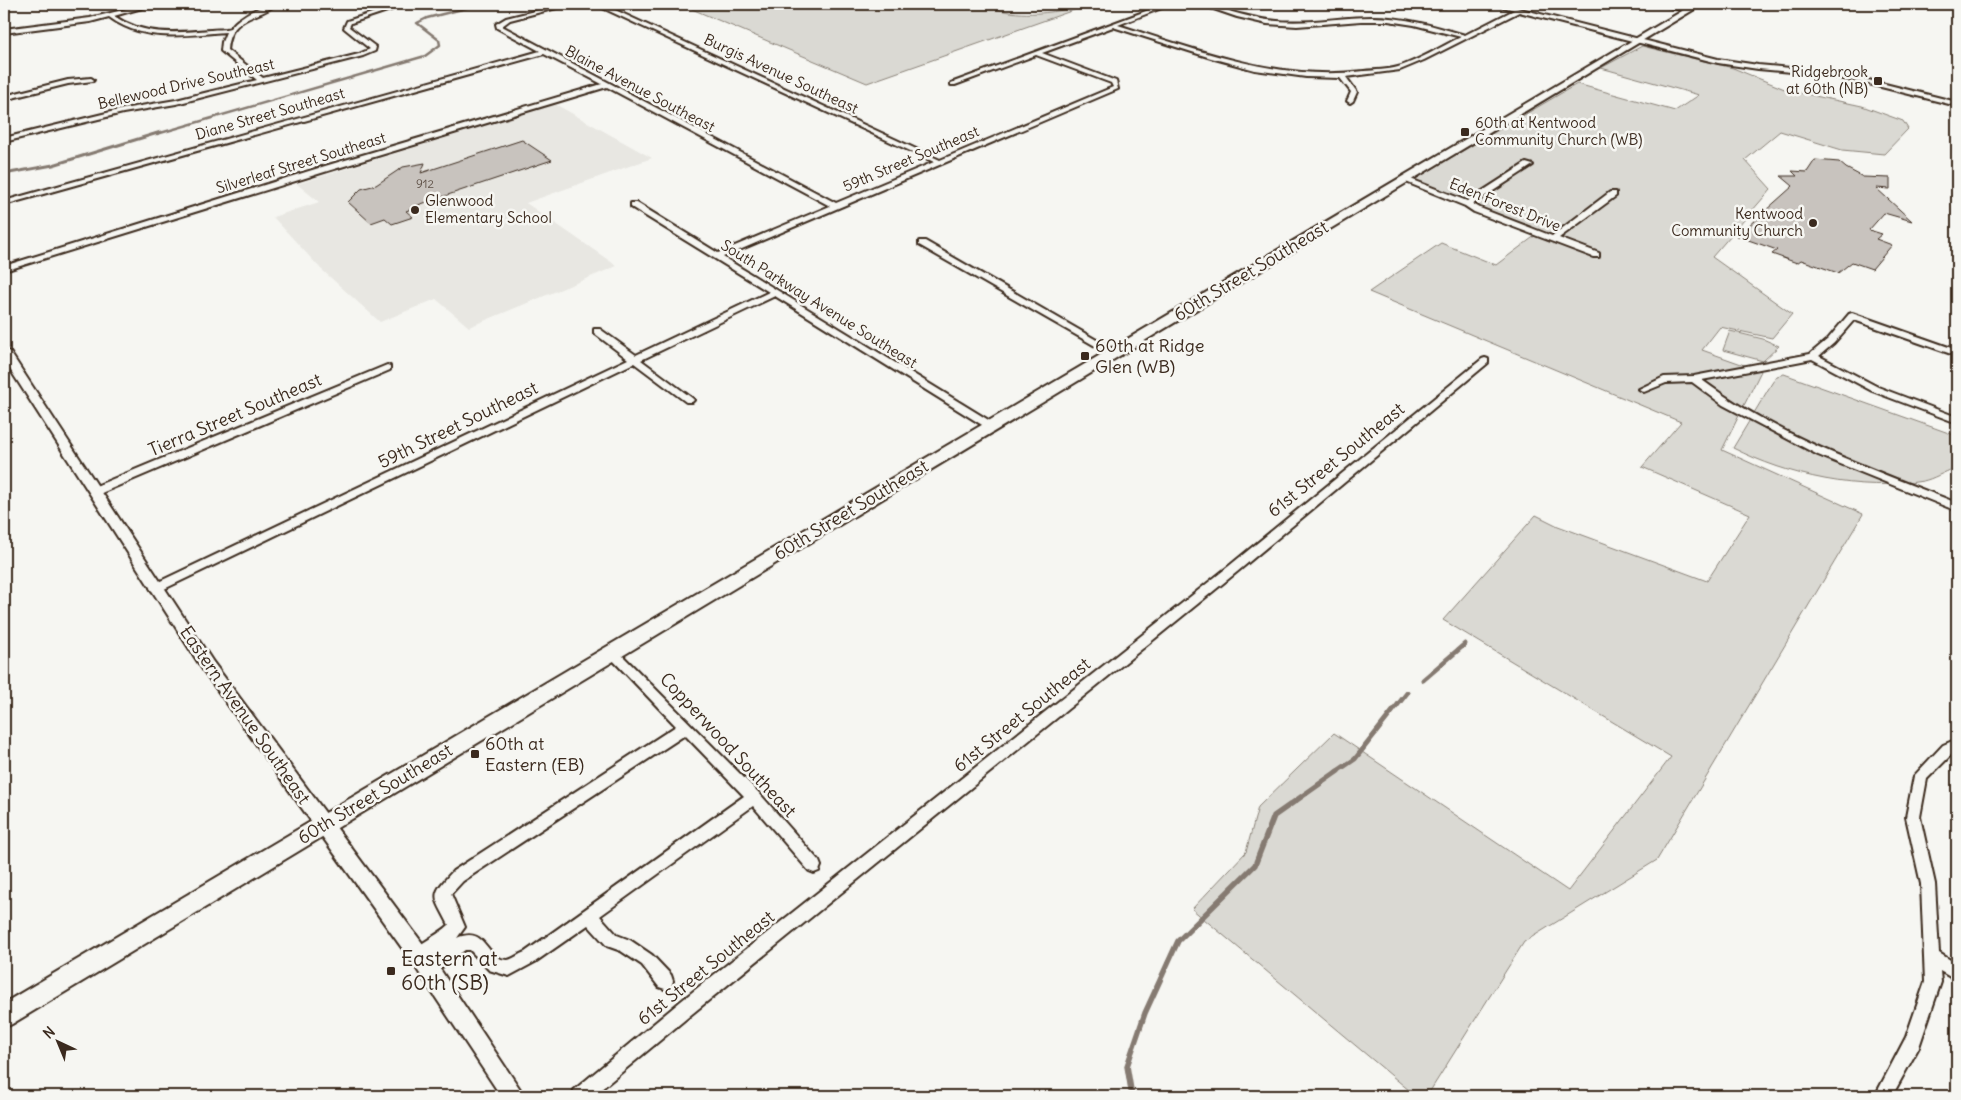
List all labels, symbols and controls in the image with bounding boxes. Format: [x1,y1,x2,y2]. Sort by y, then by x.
street label: Burgis Avenue Southeast [701,29,861,118]
street label: Blaine Avenue Southeast [562,41,718,136]
street label: Bellewood Drive Southeast [96,54,276,113]
place label: Ridgebrook at 60th (NB) [1786,62,1868,98]
marker: Ridgebrook at 60th (NB) [1872,75,1884,87]
street label: Diane Street Southeast [193,83,347,144]
place label: 60th at Kentwood Community Church (WB) [1475,113,1643,149]
street label: 59th Street Southeast [840,121,982,196]
marker: 60th at Kentwood Community Church (WB) [1459,126,1471,138]
street label: Silverleaf Street Southeast [214,128,388,197]
street label: Eden Forest Drive [1447,174,1564,236]
house number: 912 [416,176,435,191]
place label: Glenwood Elementary School [425,191,552,227]
marker: Glenwood Elementary School [409,204,421,216]
place label: Kentwood Community Church [1671,204,1803,240]
street label: 60th Street Southeast [1169,215,1332,326]
marker: Kentwood Community Church [1807,217,1819,229]
street label: South Parkway Avenue Southeast [718,235,921,372]
place label: 60th at Ridge Glen (WB) [1095,334,1204,378]
marker: 60th at Ridge Glen (WB) [1079,350,1091,362]
street label: Tierra Street Southeast [145,368,325,461]
street label: 59th Street Southeast [374,376,542,473]
street label: 61st Street Southeast [1262,397,1409,522]
street label: 60th Street Southeast [769,454,932,565]
street label: Eastern Avenue Southeast [175,621,316,808]
street label: 61st Street Southeast [948,652,1095,777]
street label: Copperwood Southeast [655,667,802,822]
place label: 60th at Eastern (EB) [485,732,584,776]
street label: 60th Street Southeast [293,738,456,849]
marker: 60th at Eastern (EB) [469,748,481,760]
street label: 61st Street Southeast [632,905,779,1030]
place label: Eastern at 60th (SB) [401,945,498,996]
marker: Eastern at 60th (SB) [385,965,397,977]
north arrow [32,1018,82,1068]
text: N [39,1023,59,1042]

